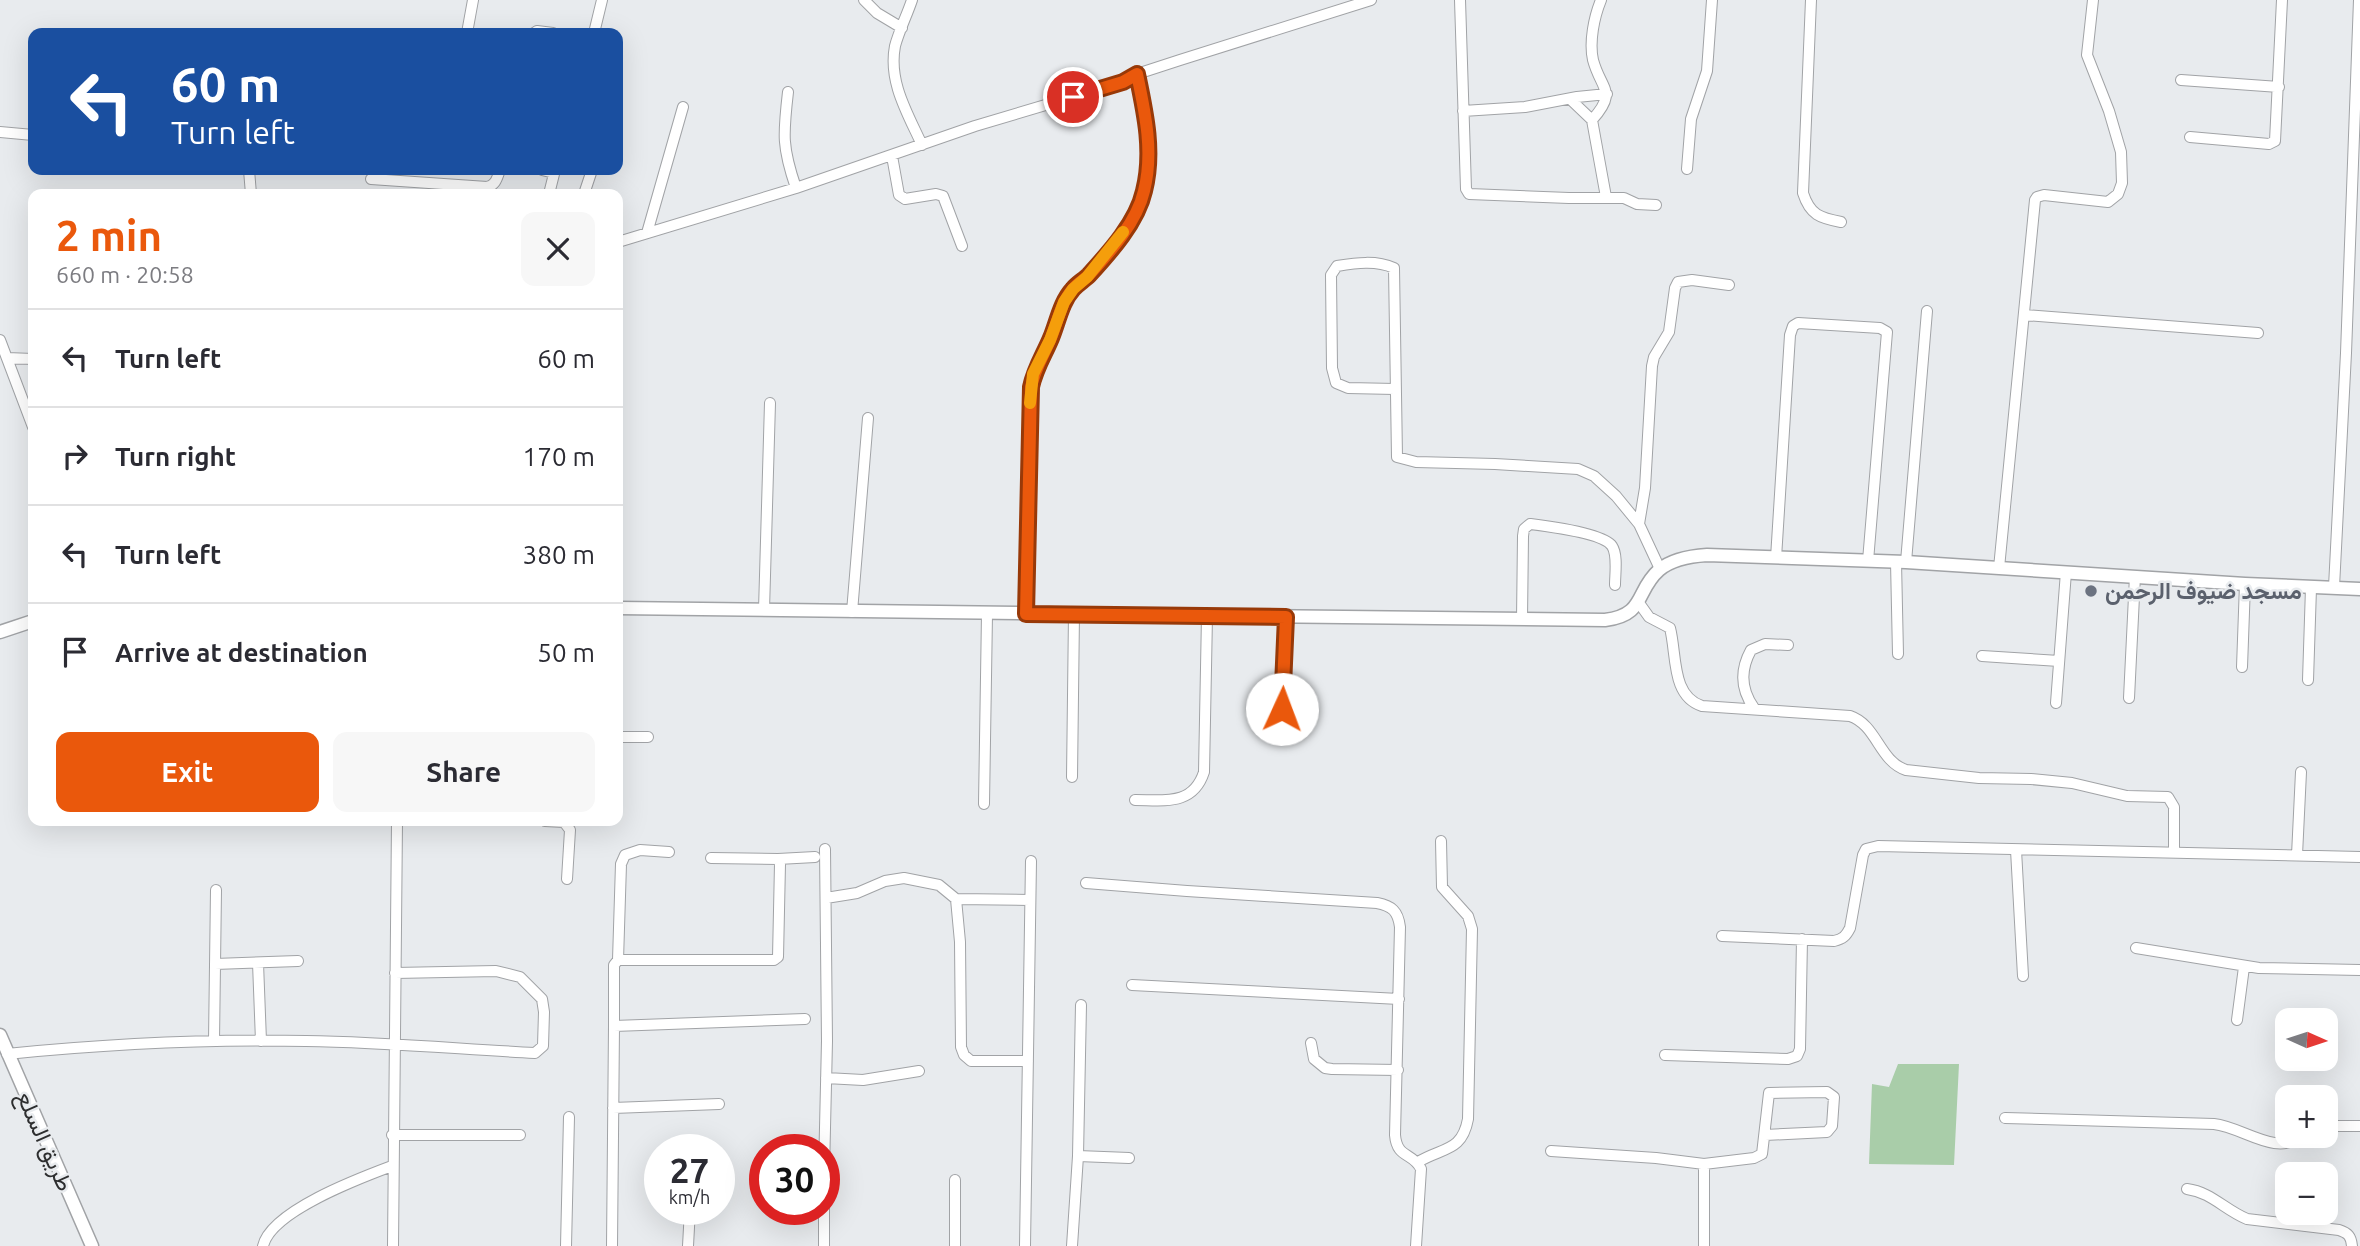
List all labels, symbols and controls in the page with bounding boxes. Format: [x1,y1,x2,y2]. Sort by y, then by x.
icon: left [56,56,147,147]
text: 60 m [171,56,280,111]
pin [1043,67,1103,127]
icon: arrive [1054,78,1092,116]
text: Turn left [171,114,295,150]
text: 2 min [56,212,162,259]
button: close [521,212,595,286]
text: 660 m · 20:58 [56,262,194,287]
icon: left [56,339,94,377]
text: Turn left [115,344,221,373]
text: 60 m [537,344,595,373]
icon: right [56,437,94,475]
text: Turn right [115,442,236,471]
text: 170 m [523,442,595,471]
icon: left [56,535,94,573]
text: Turn left [115,540,221,569]
text: 380 m [523,540,595,569]
place label: مسجد ضيوف الرحمن [2105,578,2302,606]
marker: مسجد ضيوف الرحمن [2083,583,2099,599]
icon: arrive [56,633,94,671]
text: Arrive at destination [115,638,368,667]
text: 50 m [537,638,595,667]
position arrow [1245,672,1319,746]
button: Exit [56,732,319,812]
button: Share [333,732,595,812]
north arrow [2275,1008,2338,1071]
map controls [2275,1008,2338,1225]
button: + [2275,1085,2338,1148]
street label: طريق السلع [9,1087,79,1196]
speed limit sign: 30 [749,1134,840,1225]
text: 27 [670,1150,709,1190]
button: − [2275,1162,2338,1225]
text: km/h [669,1187,710,1207]

